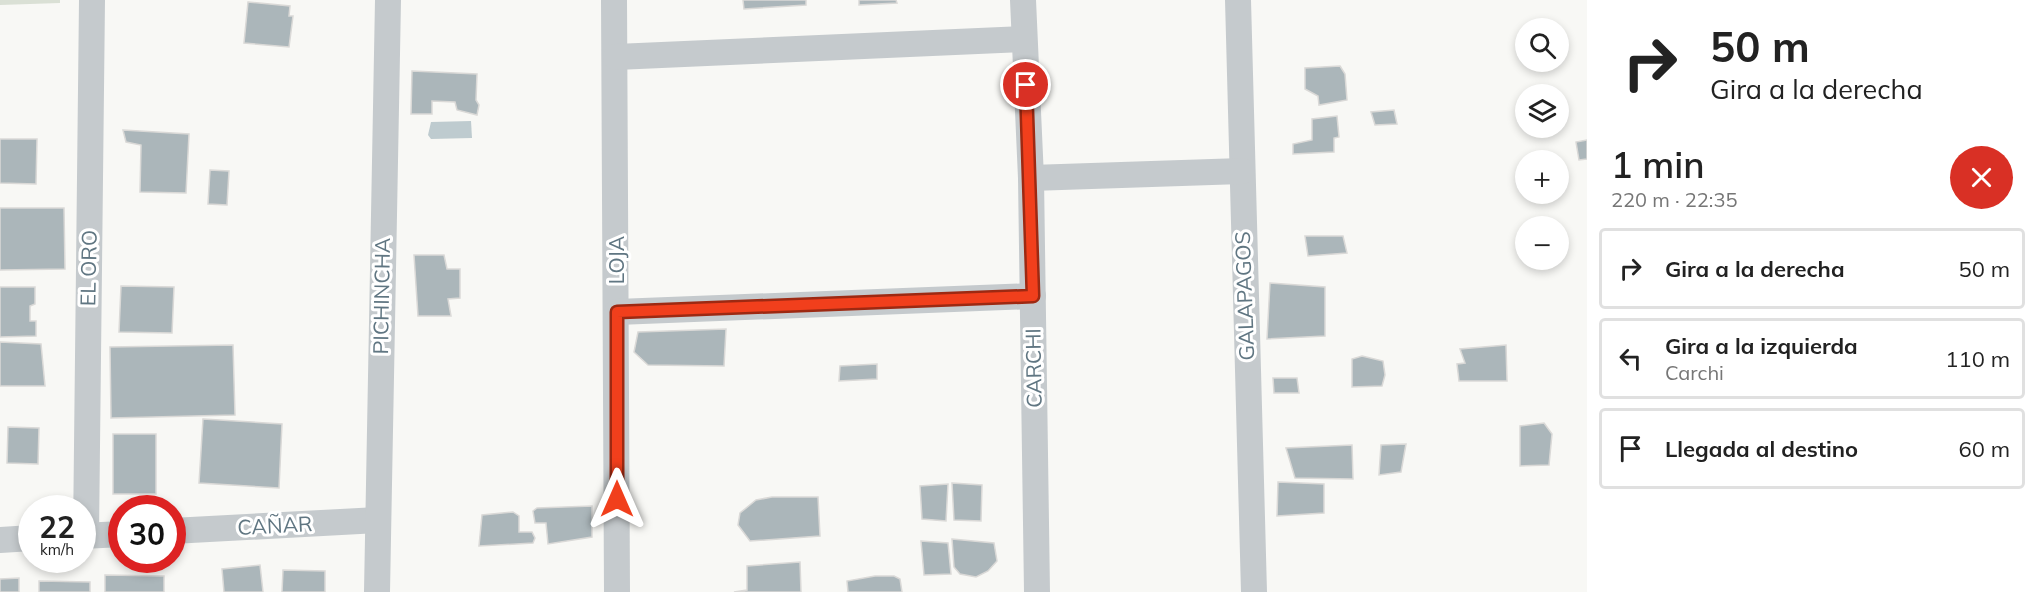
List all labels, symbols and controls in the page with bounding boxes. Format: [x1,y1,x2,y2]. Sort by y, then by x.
map controls [1515,18,1569,270]
button: search [1515,18,1569,72]
text: 50 m [1710,20,1810,73]
icon: right [1611,24,1689,102]
pin [1000,59,1051,110]
icon: arrive [1009,68,1042,101]
text: Gira a la derecha [1710,72,1923,106]
button: layers [1515,84,1569,138]
text: 1 min [1611,142,1705,187]
button: close [1950,146,2013,209]
button: + [1515,150,1569,204]
text: 220 m · 22:35 [1611,187,1737,212]
button: − [1515,216,1569,270]
street label: EL ORO [74,230,102,306]
street label: GALAPAGOS [1229,231,1259,361]
street label: LOJA [603,235,629,284]
street label: PICHINCHA [367,237,395,354]
icon: right [1614,252,1647,285]
text: Gira a la derecha [1665,255,1845,283]
text: 50 m [1959,255,2010,283]
street label: CARCHI [1019,328,1047,408]
text: Gira a la izquierda [1665,332,1858,360]
icon: left [1614,342,1647,375]
text: 110 m [1945,345,2010,373]
text: Carchi [1665,360,1724,385]
icon: arrive [1614,432,1647,465]
text: Llegada al destino [1665,435,1858,463]
text: 60 m [1959,435,2010,463]
position arrow [585,467,649,531]
speed limit sign: 30 [108,495,186,573]
text: 22 [39,508,75,546]
street label: CAÑAR [237,510,313,540]
text: km/h [40,540,74,559]

